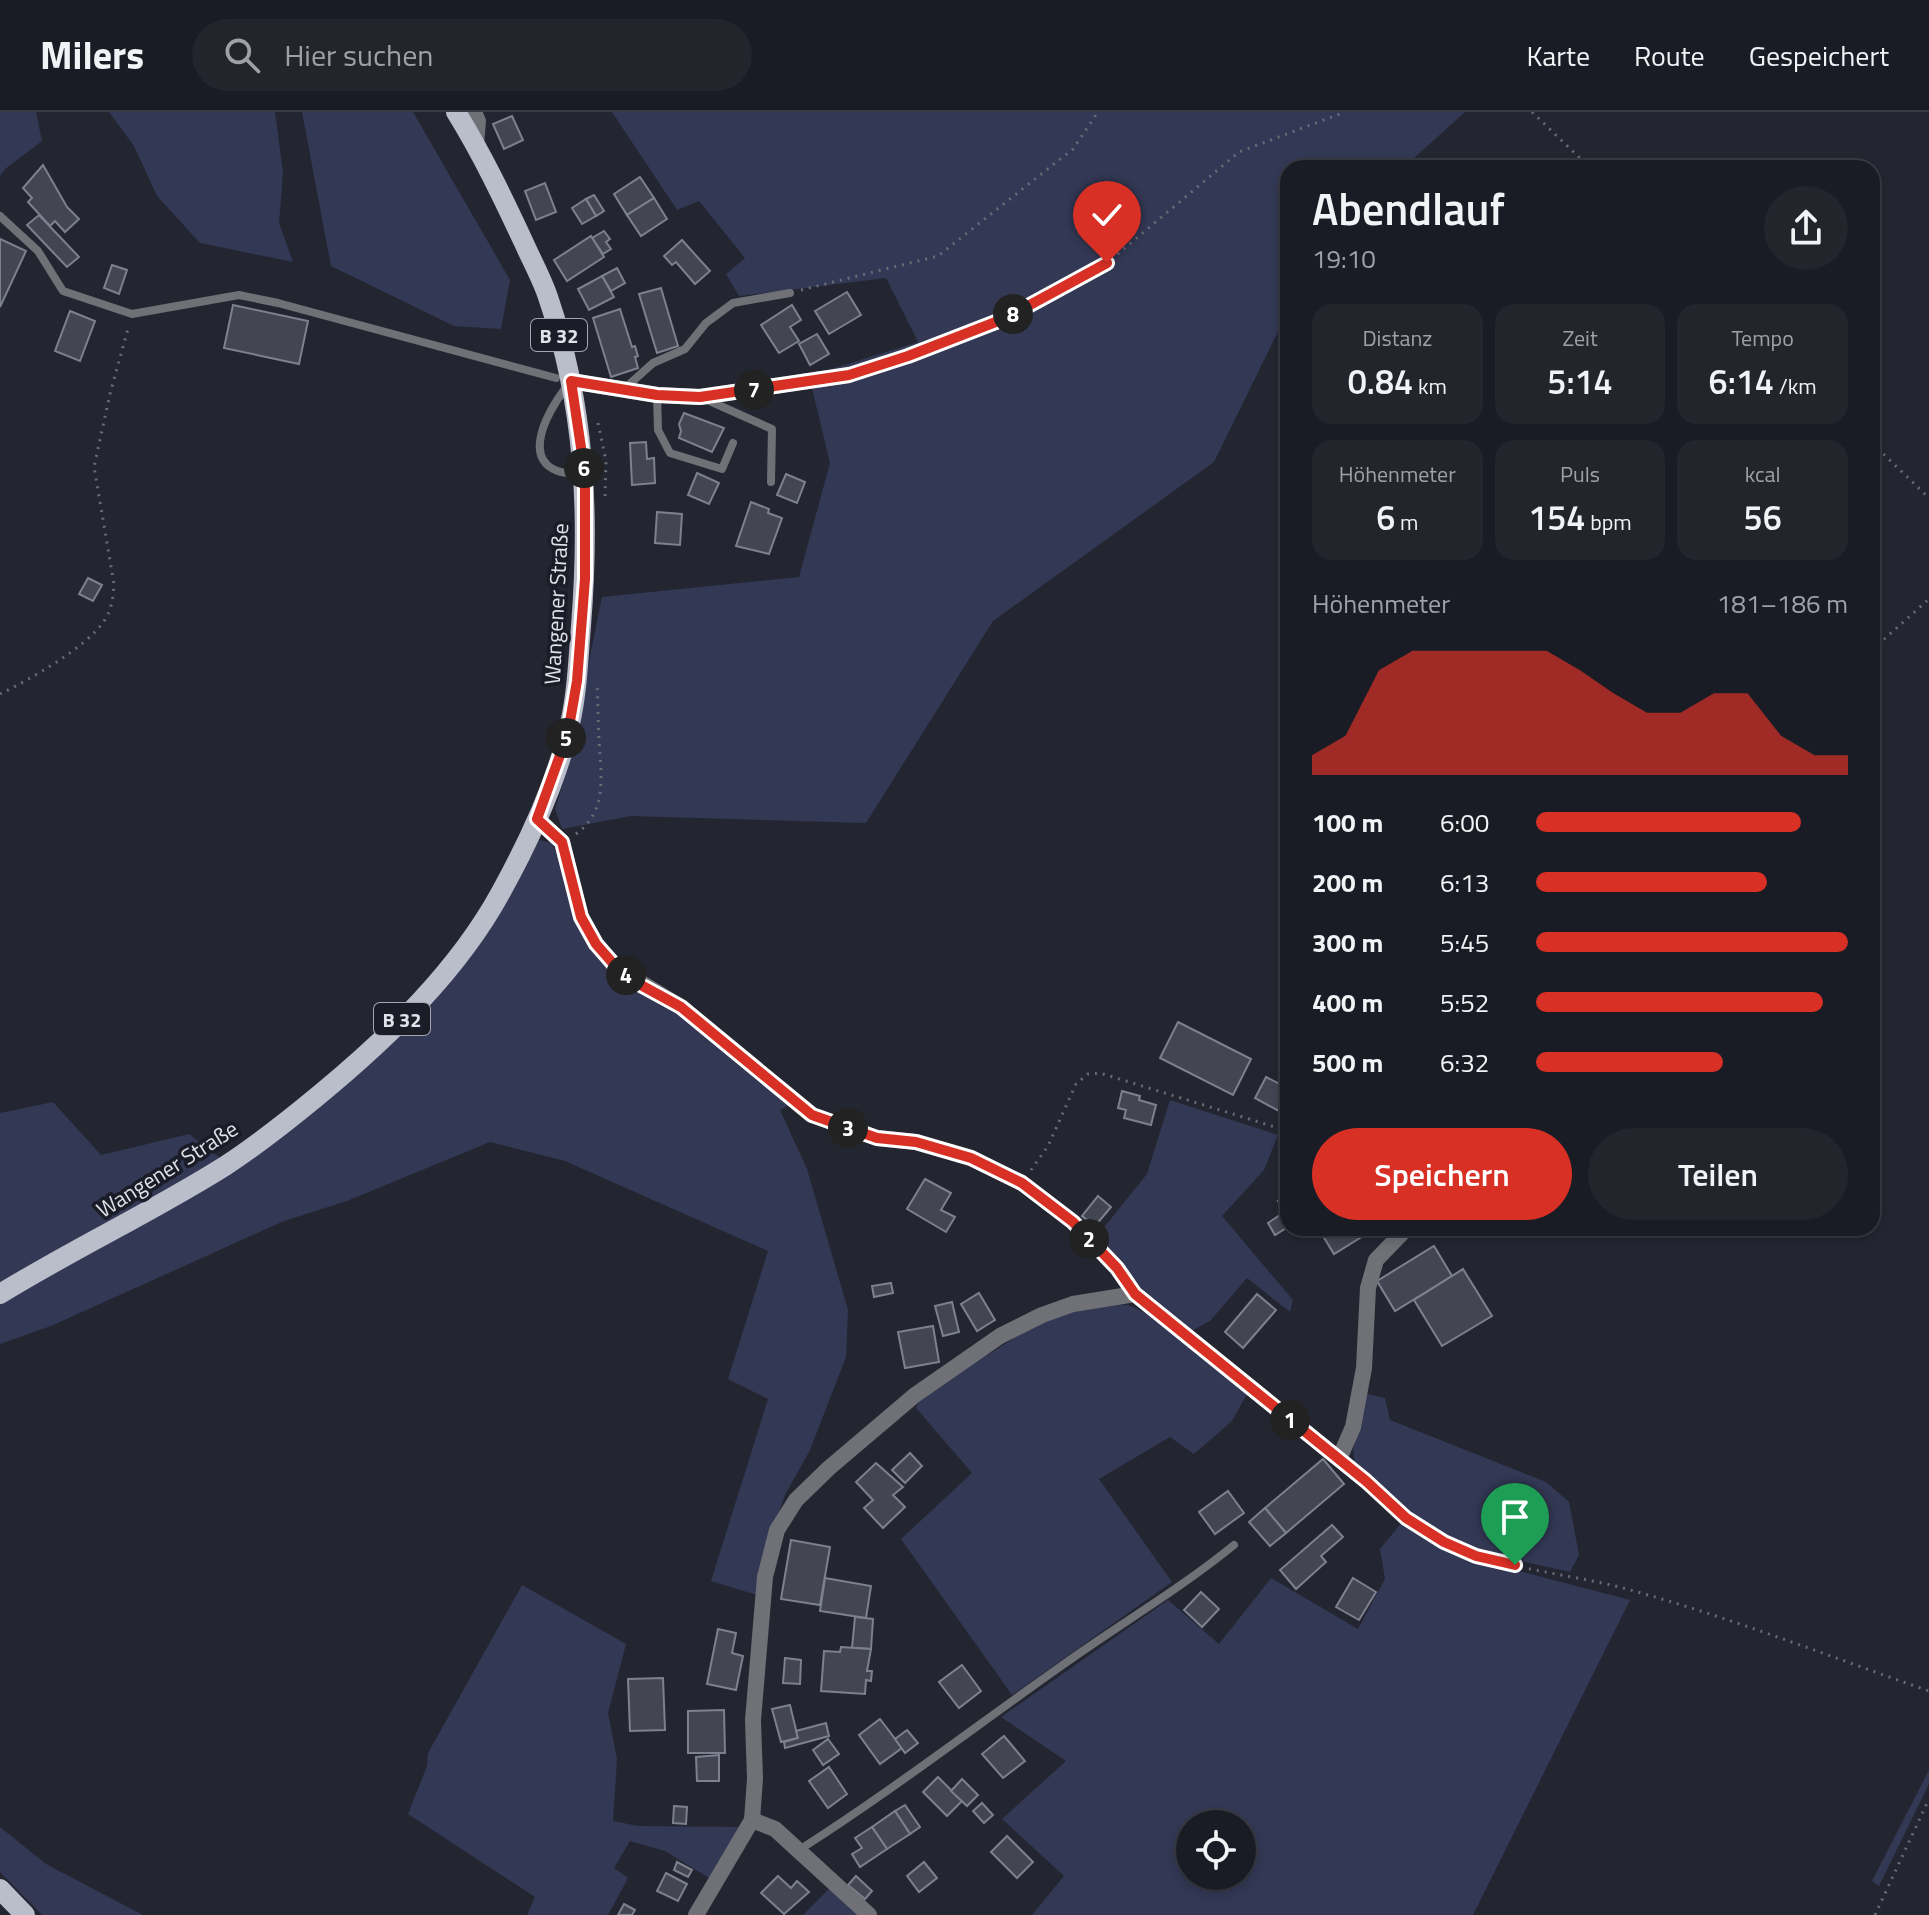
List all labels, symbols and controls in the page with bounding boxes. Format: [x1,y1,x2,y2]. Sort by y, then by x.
search box [192,19,752,91]
text: Milers [40,26,144,84]
text: Hier suchen [284,32,433,78]
icon: search [220,33,264,77]
text: Karte [1526,34,1590,77]
text: Route [1634,34,1705,77]
text: Gespeichert [1749,34,1889,77]
text: Abendlauf [1312,175,1505,242]
pin [1073,181,1141,263]
button: share [1764,186,1848,270]
icon: check [1085,193,1129,237]
text: 19:10 [1312,239,1376,278]
pin: 8 [993,294,1033,334]
text: 8 [1007,297,1019,331]
road number: B 32 [531,319,587,351]
text: Distanz [1362,321,1432,355]
text: Zeit [1562,321,1598,355]
text: Tempo [1732,321,1794,355]
text: 0.84 [1348,355,1413,407]
text: 5:14 [1547,355,1613,407]
text: 6:14 [1709,355,1774,407]
text: km [1413,369,1447,403]
text: /km [1774,369,1817,403]
pin: 7 [734,370,774,410]
text: 7 [748,373,760,407]
pin: 6 [564,448,604,488]
text: 6 [578,451,590,485]
text: Höhenmeter [1339,457,1456,491]
text: Puls [1560,457,1600,491]
text: kcal [1745,457,1781,491]
text: 6 [1376,491,1395,543]
text: 154 [1528,491,1585,543]
text: 56 [1744,491,1782,543]
text: m [1395,505,1418,539]
text: bpm [1585,505,1632,539]
street label: Wangener Straße [535,522,577,686]
text: Höhenmeter [1312,584,1450,623]
text: 181–186 m [1717,584,1848,623]
pin: 5 [546,718,586,758]
text: 5 [560,721,572,755]
text: 100 m [1312,803,1383,842]
text: 6:00 [1440,803,1489,842]
text: 200 m [1312,863,1383,902]
text: 6:13 [1440,863,1489,902]
text: 300 m [1312,923,1383,962]
text: 5:45 [1440,923,1489,962]
pin: 4 [606,955,646,995]
text: 4 [620,958,632,992]
text: 400 m [1312,983,1383,1022]
text: 5:52 [1440,983,1489,1022]
road number: B 32 [374,1003,430,1035]
text: 500 m [1312,1043,1383,1082]
text: 6:32 [1440,1043,1489,1082]
pin: 3 [828,1108,868,1148]
text: 3 [842,1111,854,1145]
street label: Wangener Straße [89,1112,245,1226]
button: Speichern [1312,1128,1572,1220]
button: Teilen [1588,1128,1848,1220]
pin: 2 [1069,1219,1109,1259]
text: 2 [1083,1222,1095,1256]
pin: 1 [1270,1400,1310,1440]
text: 1 [1284,1403,1296,1437]
pin [1481,1483,1549,1565]
icon: arrive [1493,1495,1537,1539]
map controls [1176,1810,1256,1890]
button: locate [1176,1810,1256,1890]

